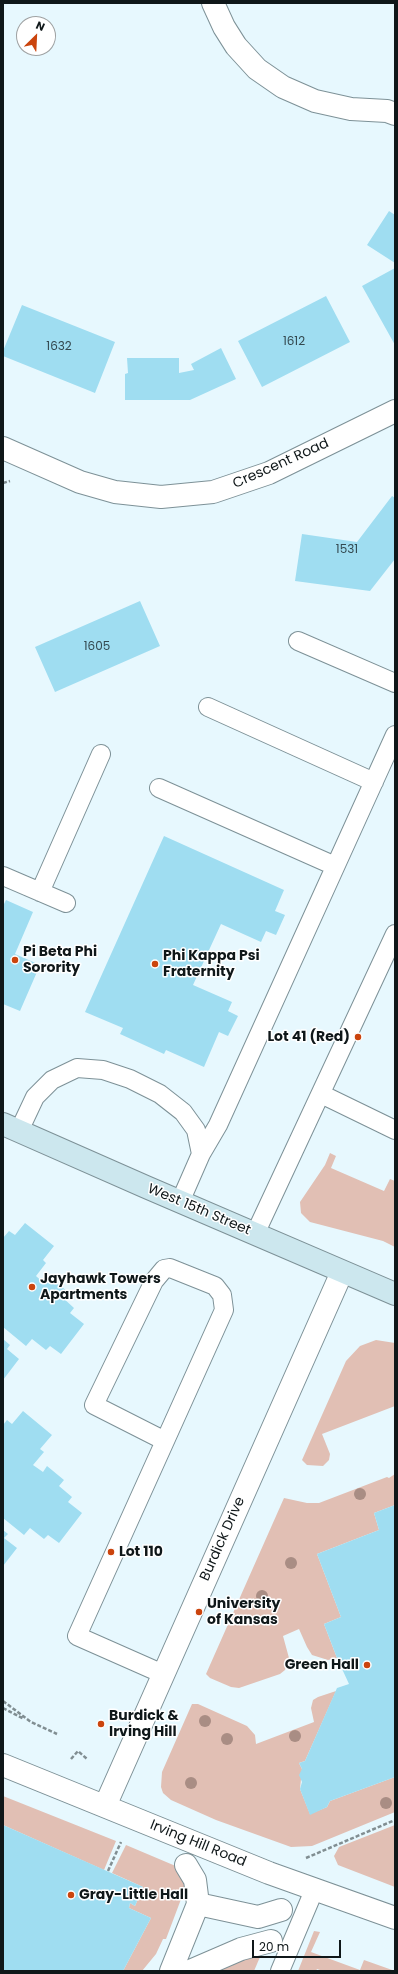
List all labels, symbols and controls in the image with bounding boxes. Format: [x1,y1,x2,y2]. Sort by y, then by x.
north arrow [16,16,56,56]
text: N [33,17,48,35]
house number: 1612 [283,335,305,349]
house number: 1632 [46,340,72,354]
street label: Crescent Road [230,435,332,493]
house number: 1531 [336,543,358,557]
house number: 1605 [84,640,110,654]
place label: Pi Beta Phi Sorority [23,944,97,976]
place label: Phi Kappa Psi Fraternity [163,948,260,980]
marker: Pi Beta Phi Sorority [10,955,20,965]
marker: Phi Kappa Psi Fraternity [150,959,160,969]
place label: Lot 41 (Red) [267,1029,350,1045]
marker: Lot 41 (Red) [353,1032,363,1042]
street label: West 15th Street [145,1181,253,1239]
place label: Jayhawk Towers Apartments [40,1271,161,1304]
marker: Jayhawk Towers Apartments [27,1282,37,1292]
street label: Burdick Drive [197,1494,249,1584]
place label: Lot 110 [119,1544,163,1560]
marker: Lot 110 [106,1547,116,1557]
place label: University of Kansas [207,1596,280,1628]
marker: University of Kansas [194,1607,204,1617]
place label: Green Hall [285,1657,359,1673]
marker: Green Hall [362,1660,372,1670]
place label: Burdick & Irving Hill [109,1708,179,1740]
marker: Burdick & Irving Hill [96,1719,106,1729]
street label: Irving Hill Road [147,1817,249,1871]
place label: Gray-Little Hall [79,1887,188,1903]
marker: Gray-Little Hall [66,1890,76,1900]
scale bar [254,1932,343,1958]
text: 20 m [259,1938,289,1955]

